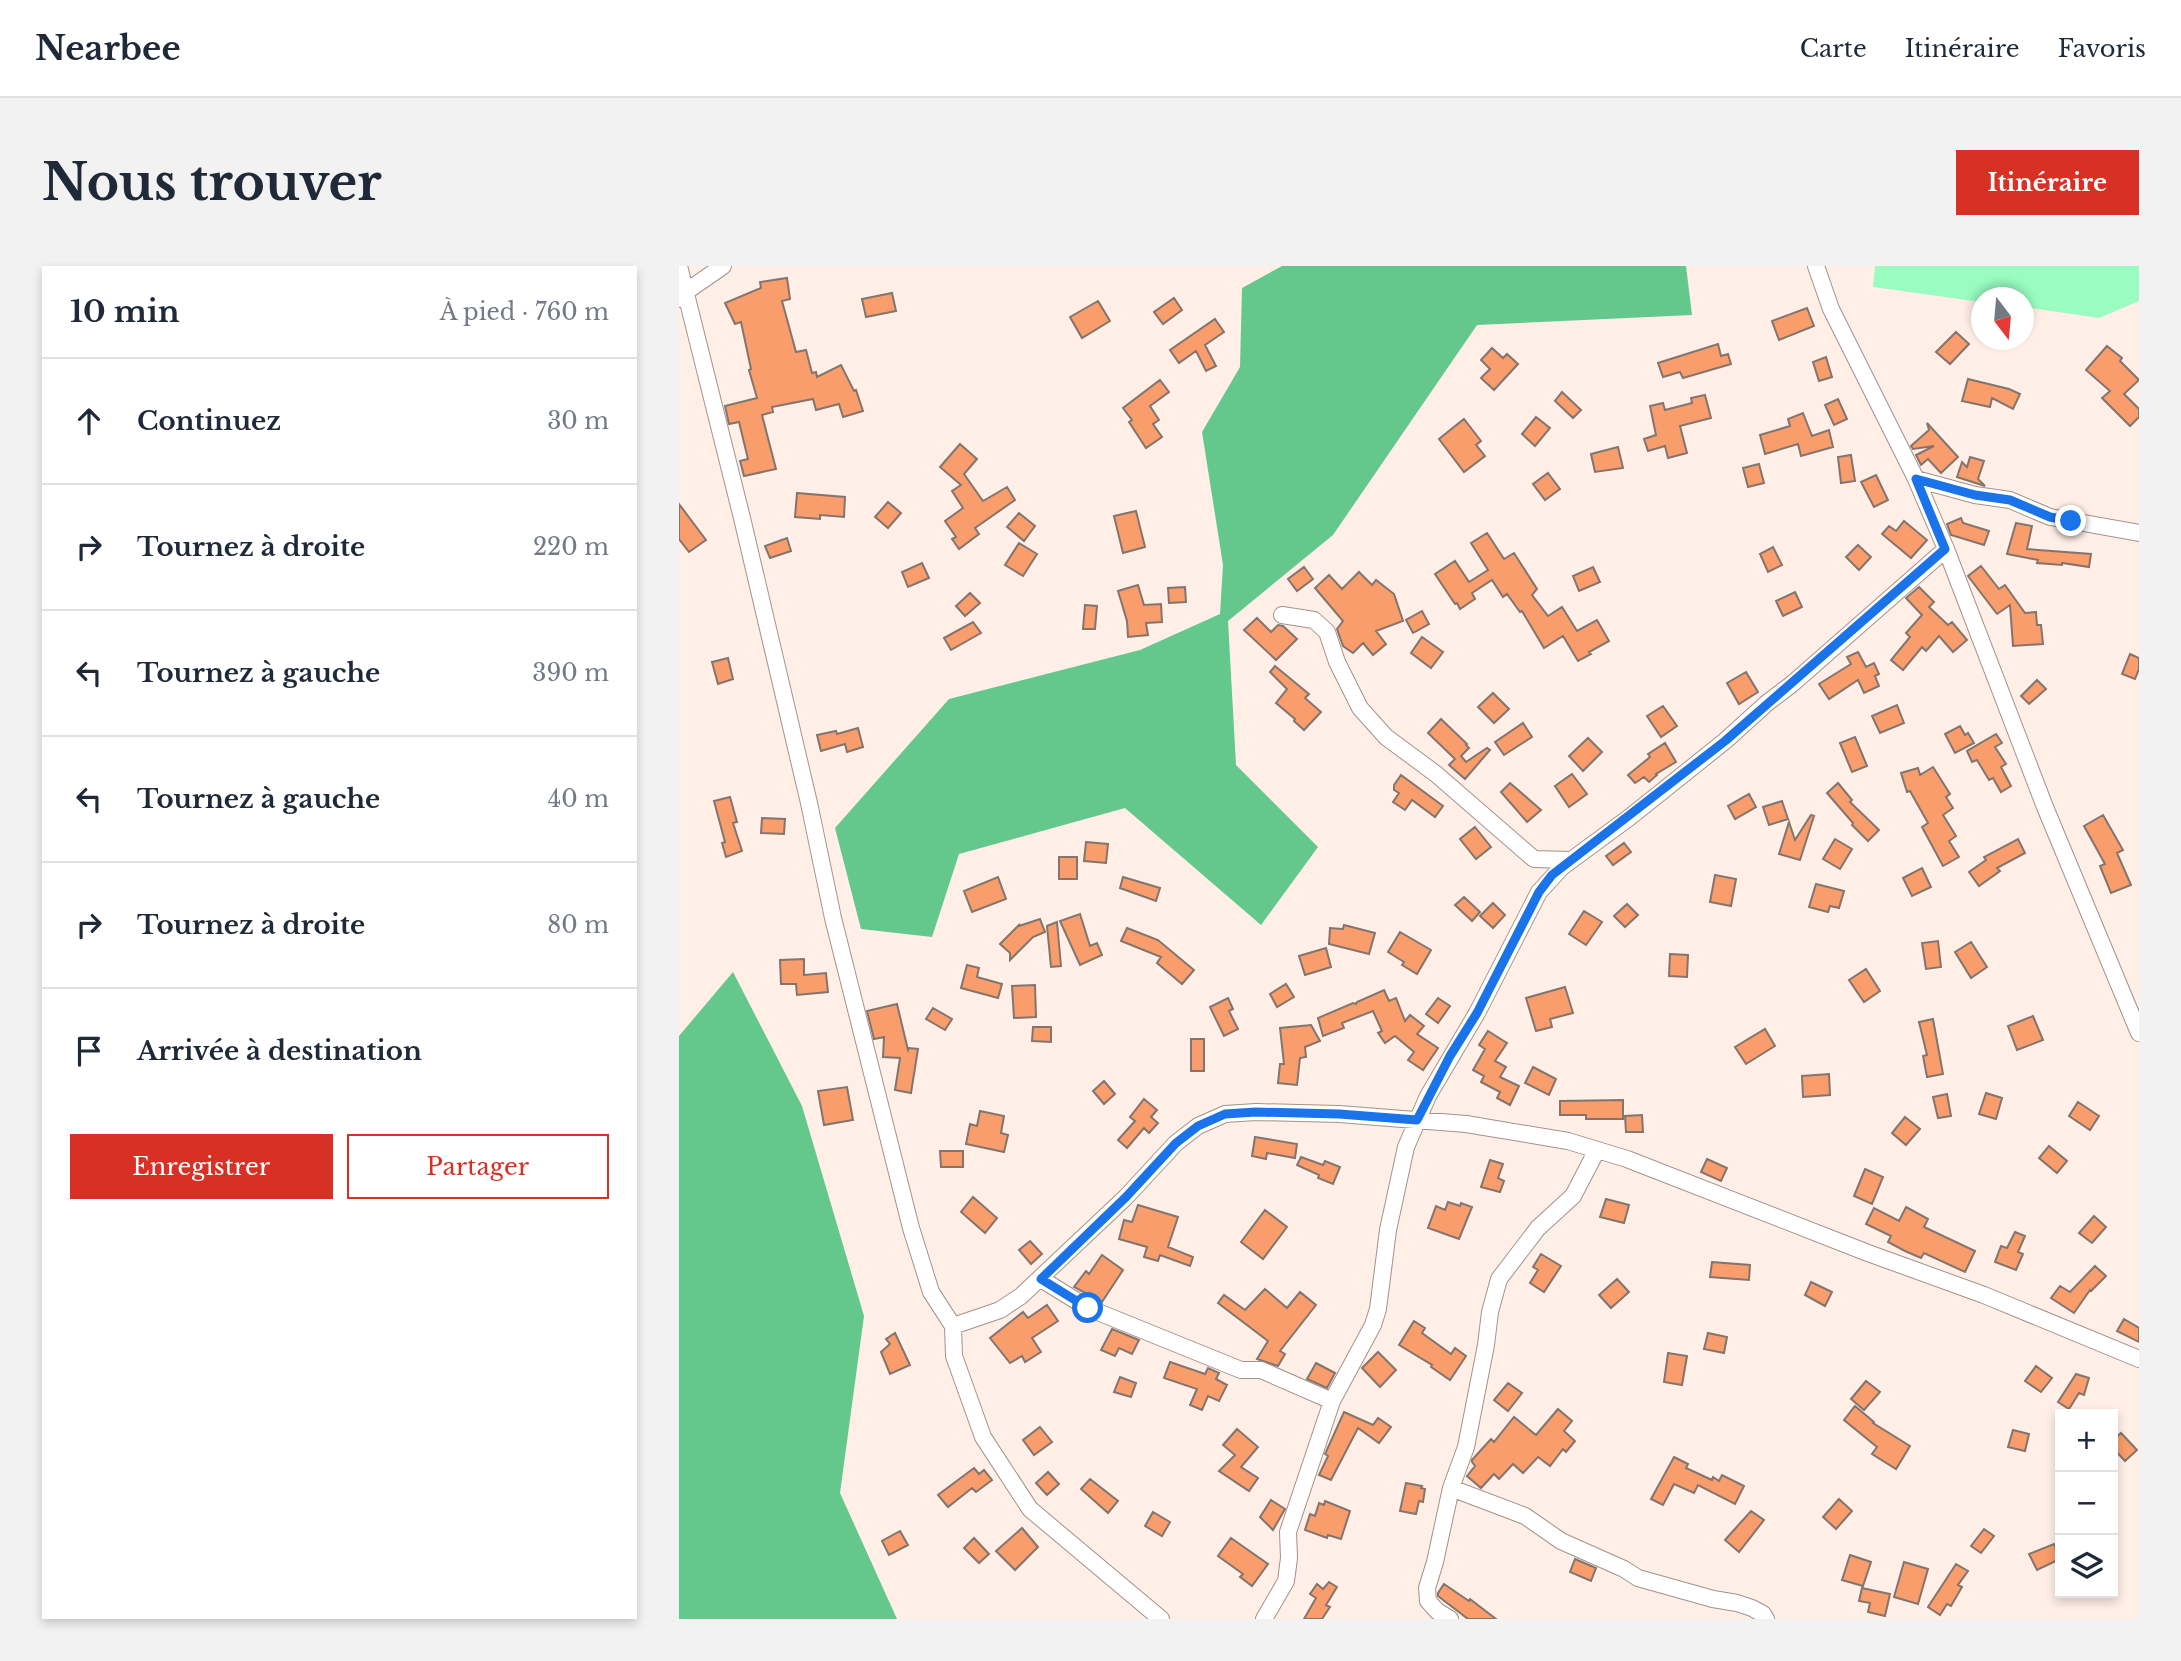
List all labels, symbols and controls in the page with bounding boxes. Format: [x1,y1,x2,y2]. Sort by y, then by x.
text: Nearbee [35,28,181,69]
text: Carte [1800,34,1867,63]
text: Itinéraire [1905,34,2020,63]
text: Favoris [2058,34,2146,63]
button: Itinéraire [1956,150,2139,215]
text: Nous trouver [42,152,382,213]
north arrow [1971,287,2034,350]
text: 10 min [70,293,180,330]
text: À pied · 760 m [440,298,609,326]
icon: ahead [70,402,108,440]
text: Continuez [137,405,281,437]
text: 30 m [547,407,609,435]
route end [2055,505,2086,536]
icon: right [70,528,108,566]
text: Tournez à droite [137,531,365,563]
text: 220 m [533,533,609,561]
icon: left [70,654,108,692]
text: Tournez à gauche [137,657,380,689]
text: 390 m [532,659,609,687]
icon: left [70,780,108,818]
text: Tournez à gauche [137,783,380,815]
text: 40 m [548,785,609,813]
icon: right [70,906,108,944]
text: Tournez à droite [137,909,365,941]
text: 80 m [547,911,609,939]
icon: arrive [70,1032,108,1070]
text: Arrivée à destination [137,1035,422,1067]
button: Enregistrer [70,1134,333,1199]
button: Partager [347,1134,609,1199]
route start [1072,1292,1103,1323]
map controls [2055,1409,2118,1598]
button: + [2055,1409,2118,1472]
button: − [2055,1472,2118,1535]
button: layers [2055,1535,2118,1598]

